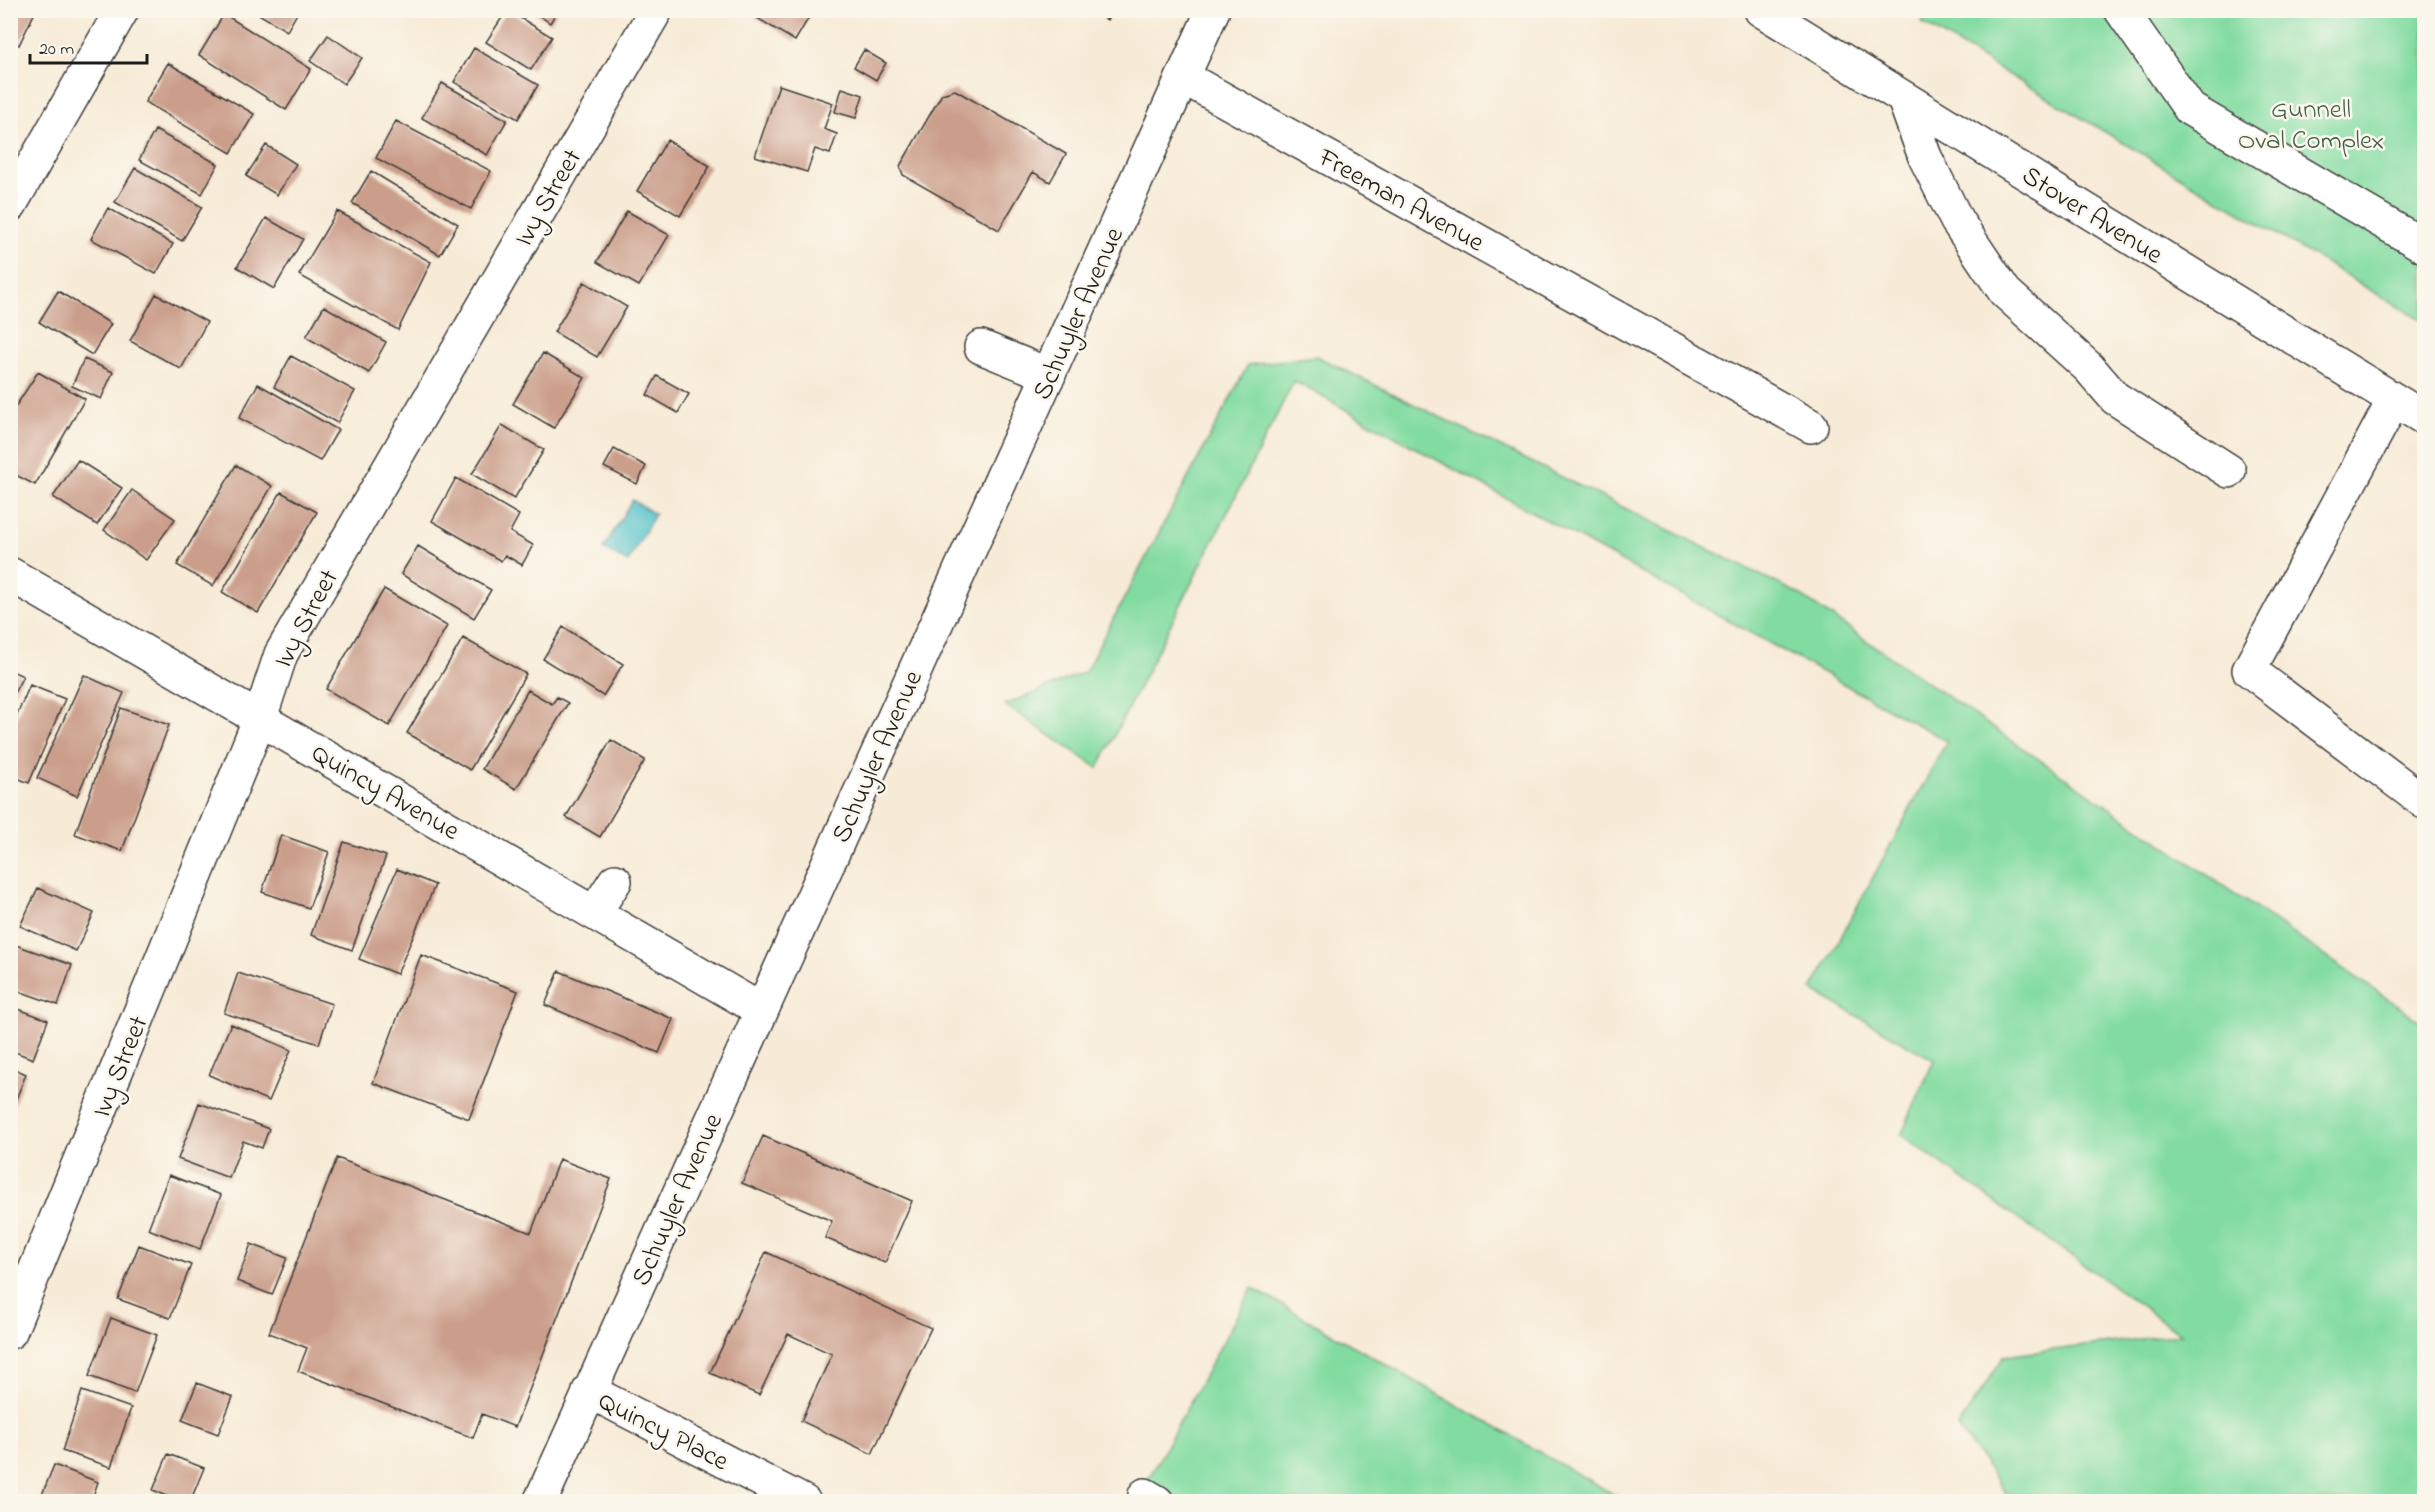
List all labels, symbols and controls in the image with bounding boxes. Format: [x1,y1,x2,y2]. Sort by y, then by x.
scale bar [30,27,147,65]
text: 20 m [39,37,74,63]
park label: Gunnell Oval Complex [2238,91,2384,161]
street label: Freeman Avenue [1310,139,1492,263]
street label: Ivy Street [506,142,593,254]
street label: Stover Avenue [2014,157,2170,275]
street label: Schuyler Avenue [1024,221,1135,406]
street label: Ivy Street [265,563,349,675]
street label: Schuyler Avenue [823,664,934,849]
street label: Quincy Avenue [303,735,467,852]
street label: Ivy Street [83,1010,159,1124]
street label: Schuyler Avenue [623,1107,734,1292]
street label: Quincy Place [591,1383,736,1482]

